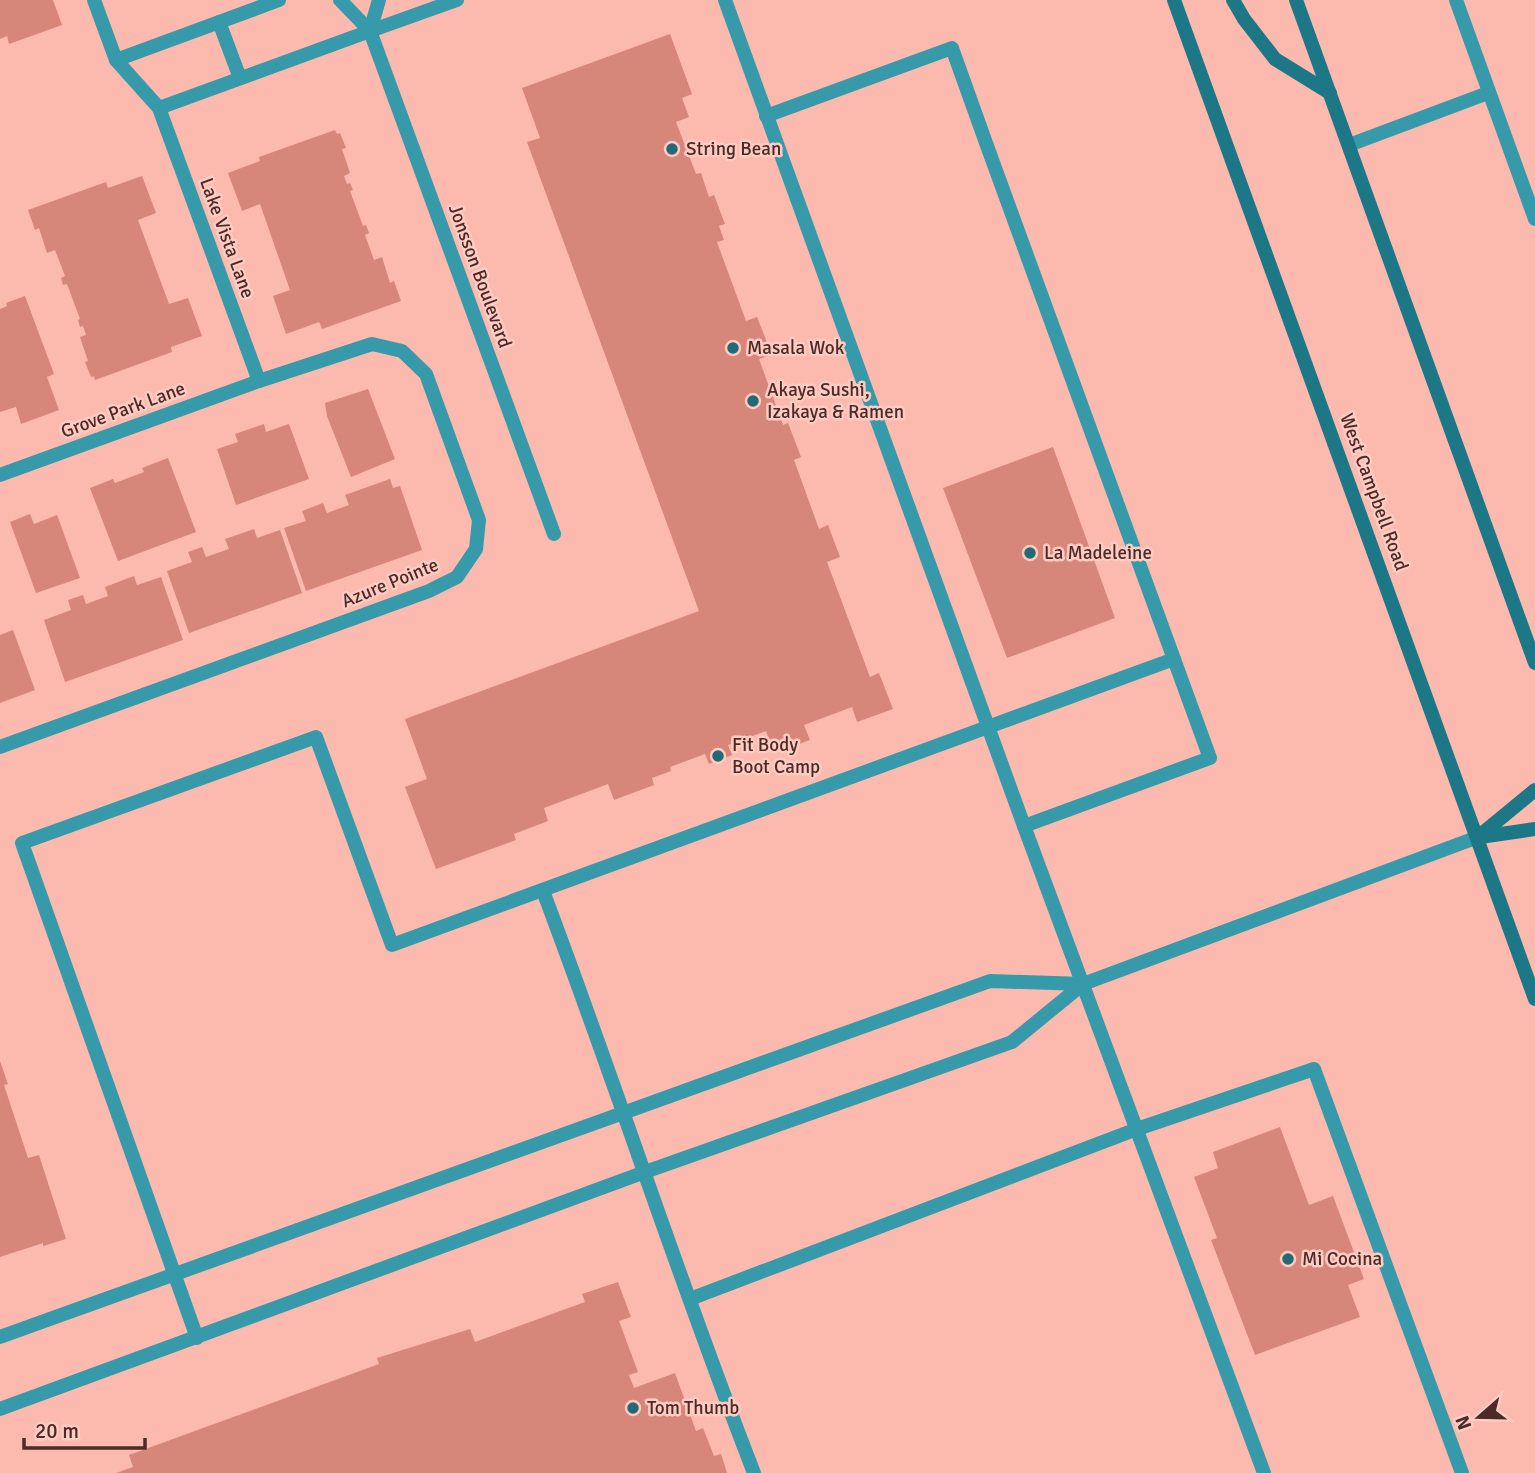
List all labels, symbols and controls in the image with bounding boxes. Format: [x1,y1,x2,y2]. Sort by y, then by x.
place label: String Bean [686,137,781,161]
marker: String Bean [664,141,680,157]
street label: Lake Vista Lane [194,175,260,301]
street label: Jonsson Boulevard [443,201,517,351]
place label: Masala Wok [747,336,845,360]
marker: Masala Wok [725,340,741,356]
street label: Grove Park Lane [58,376,188,444]
place label: Akaya Sushi, Izakaya & Ramen [767,378,904,424]
marker: Akaya Sushi, Izakaya & Ramen [745,393,761,409]
street label: West Campbell Road [1334,410,1414,574]
place label: La Madeleine [1044,541,1152,565]
marker: La Madeleine [1022,545,1038,561]
street label: Azure Pointe [338,553,442,613]
place label: Fit Body Boot Camp [732,733,820,779]
marker: Fit Body Boot Camp [710,748,726,764]
place label: Mi Cocina [1302,1247,1382,1271]
marker: Mi Cocina [1280,1251,1296,1267]
north arrow [1444,1382,1514,1452]
place label: Tom Thumb [647,1396,739,1420]
marker: Tom Thumb [625,1400,641,1416]
scale bar [24,1406,145,1450]
text: N [1450,1412,1478,1433]
text: 20 m [35,1418,79,1444]

